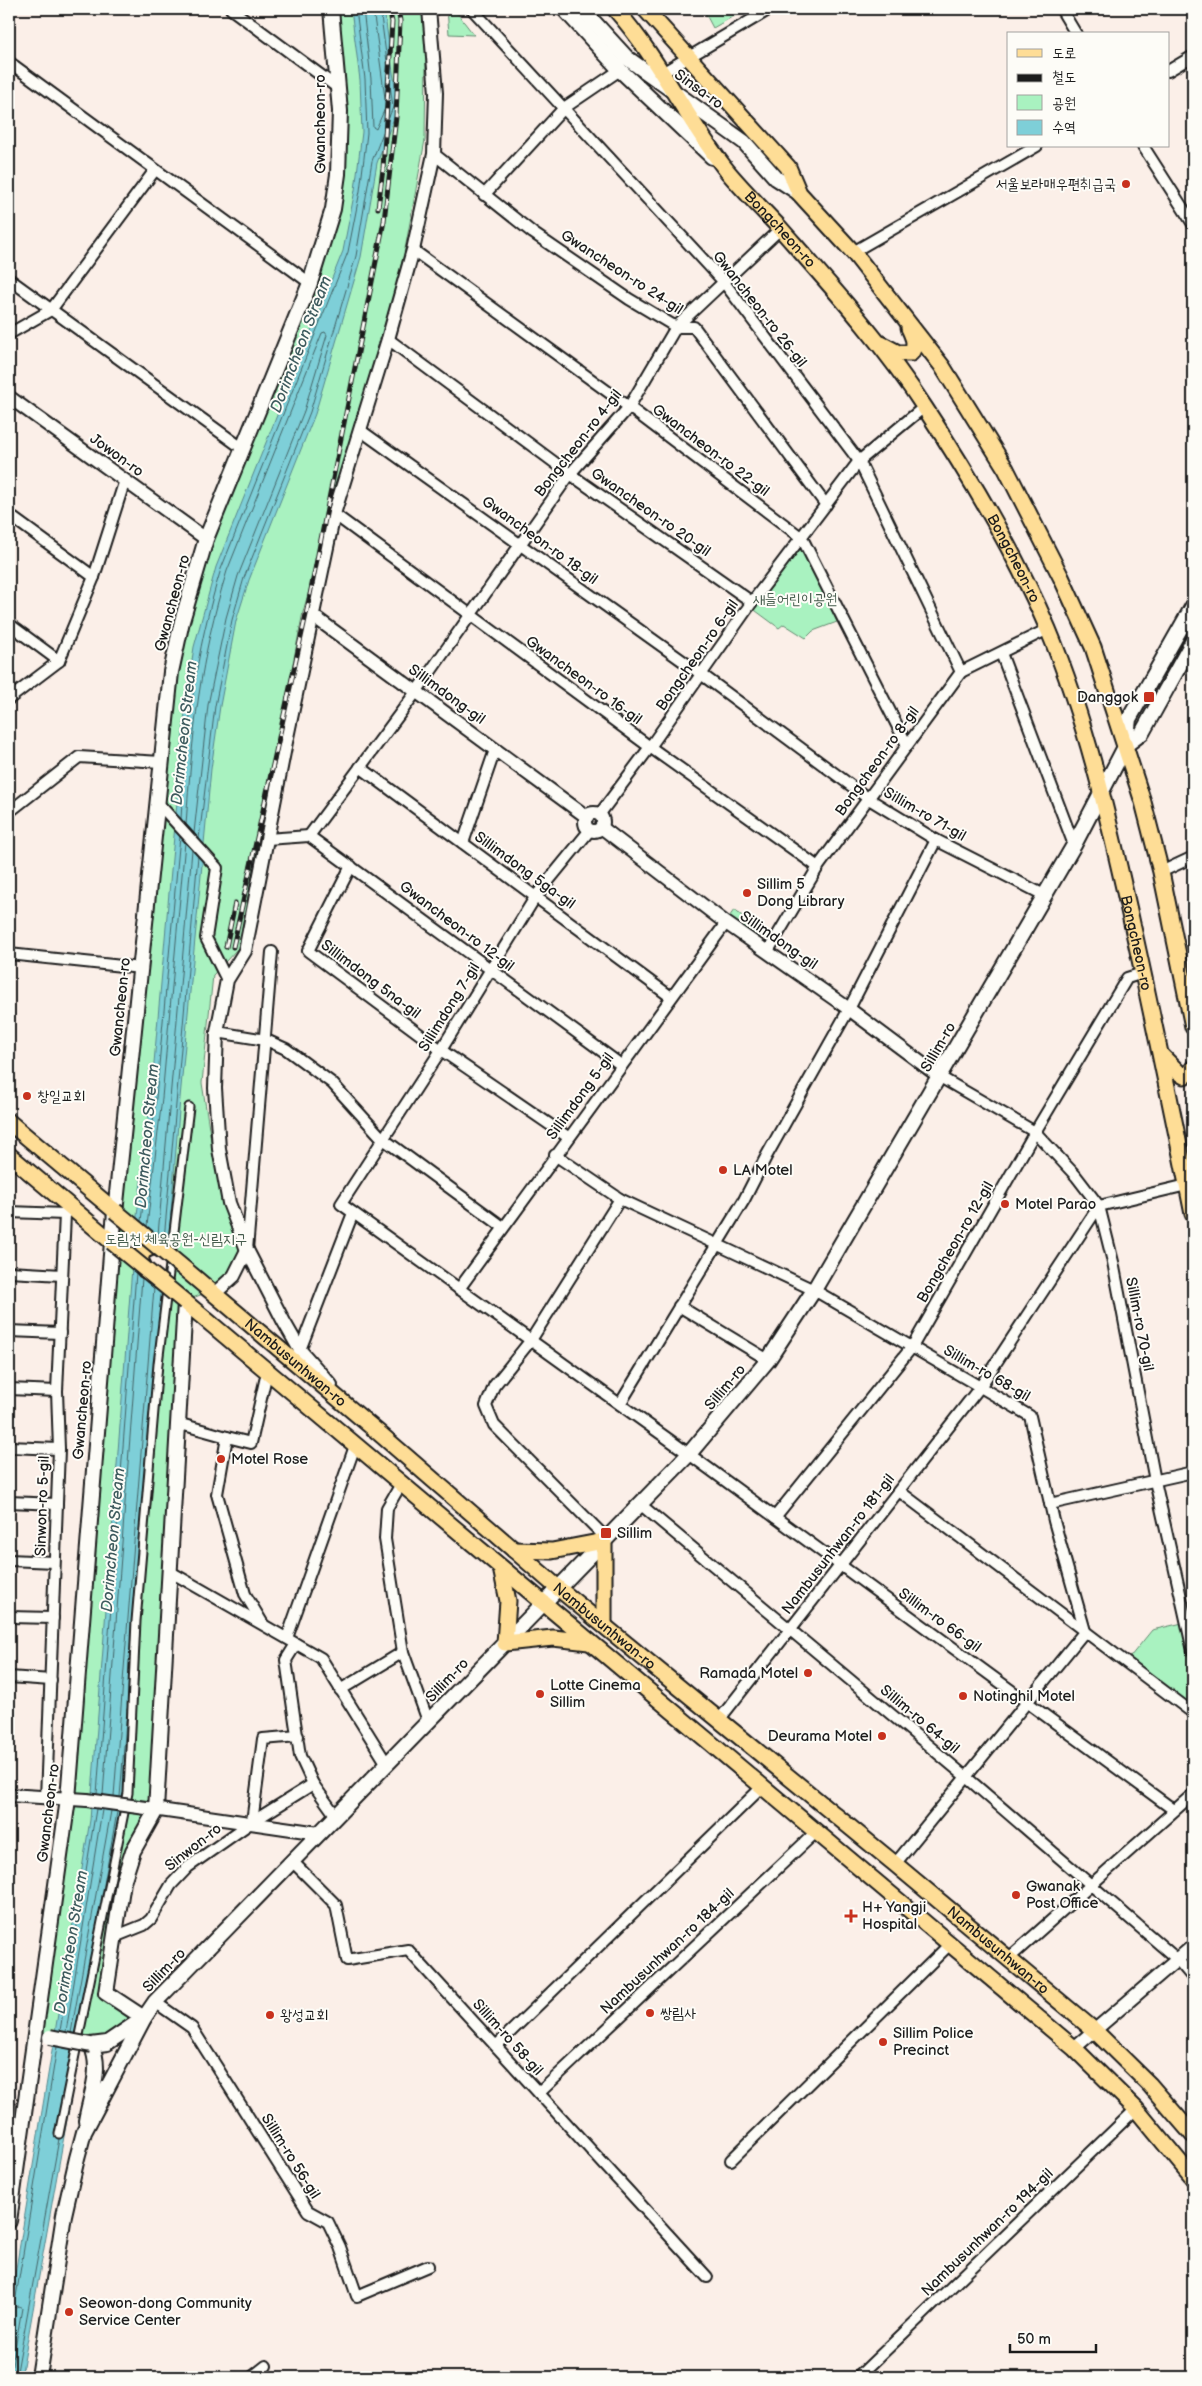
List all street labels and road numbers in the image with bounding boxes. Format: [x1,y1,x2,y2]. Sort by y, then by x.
street label: Sinsa-ro [670,65,727,114]
street label: Gwancheon-ro [311,74,330,174]
street label: Bongcheon-ro [740,187,820,272]
street label: Gwancheon-ro 24-gil [557,226,687,319]
street label: Gwancheon-ro 26-gil [708,247,811,371]
street label: Bongcheon-ro 4-gil [530,386,626,501]
street label: Gwancheon-ro 22-gil [648,400,773,501]
street label: Jowon-ro [86,429,147,481]
street label: Gwancheon-ro 20-gil [587,464,714,561]
street label: Gwancheon-ro 18-gil [478,492,602,589]
street label: Bongcheon-ro [982,511,1044,606]
street label: Gwancheon-ro [150,553,195,654]
street label: Bongcheon-ro 6-gil [652,596,743,715]
street label: Gwancheon-ro 16-gil [522,632,646,729]
street label: Sillimdong-gil [405,660,489,729]
street label: Bongcheon-ro 8-gil [831,703,924,820]
street label: Sillim-ro 71-gil [880,783,969,846]
street label: Sillimdong 5ga-gil [470,827,579,913]
street label: Gwancheon-ro 12-gil [395,877,518,976]
street label: Bongcheon-ro [1116,893,1155,992]
street label: Sillimdong-gil [736,907,821,974]
street label: Sillimdong 5na-gil [317,936,424,1023]
street label: Gwancheon-ro [106,957,135,1057]
street label: Sillimdong 7-gil [414,959,484,1055]
street label: Sillim-ro [917,1019,960,1076]
street label: Sillimdong 5-gil [542,1049,618,1144]
street label: Bongcheon-ro 12-gil [913,1178,998,1306]
street label: Sillim-ro 70-gil [1121,1276,1158,1373]
street label: Nambusunhwan-ro [240,1315,350,1411]
street label: Sillim-ro 68-gil [940,1341,1034,1406]
street label: Gwancheon-ro [69,1360,96,1460]
street label: Sillim-ro [701,1360,750,1414]
street label: Sinwon-ro 5-gil [31,1455,54,1557]
street label: Nambusunhwan-ro 181-gil [778,1470,899,1618]
street label: Nambusunhwan-ro [549,1579,659,1674]
street label: Sillim-ro 66-gil [895,1584,985,1657]
street label: Sillim-ro [422,1654,473,1706]
street label: Sillim-ro 64-gil [876,1681,963,1758]
street label: Gwancheon-ro [33,1763,64,1864]
street label: Sinwon-ro [161,1819,226,1876]
street label: Nambusunhwan-ro 184-gil [596,1884,738,2018]
street label: Nambusunhwan-ro [943,1902,1053,1999]
street label: Sillim-ro [139,1944,190,1996]
street label: Sillim-ro 58-gil [468,1995,547,2080]
street label: Sillim-ro 56-gil [257,2110,324,2202]
street label: Nambusunhwan-ro 194-gil [917,2164,1057,2300]

